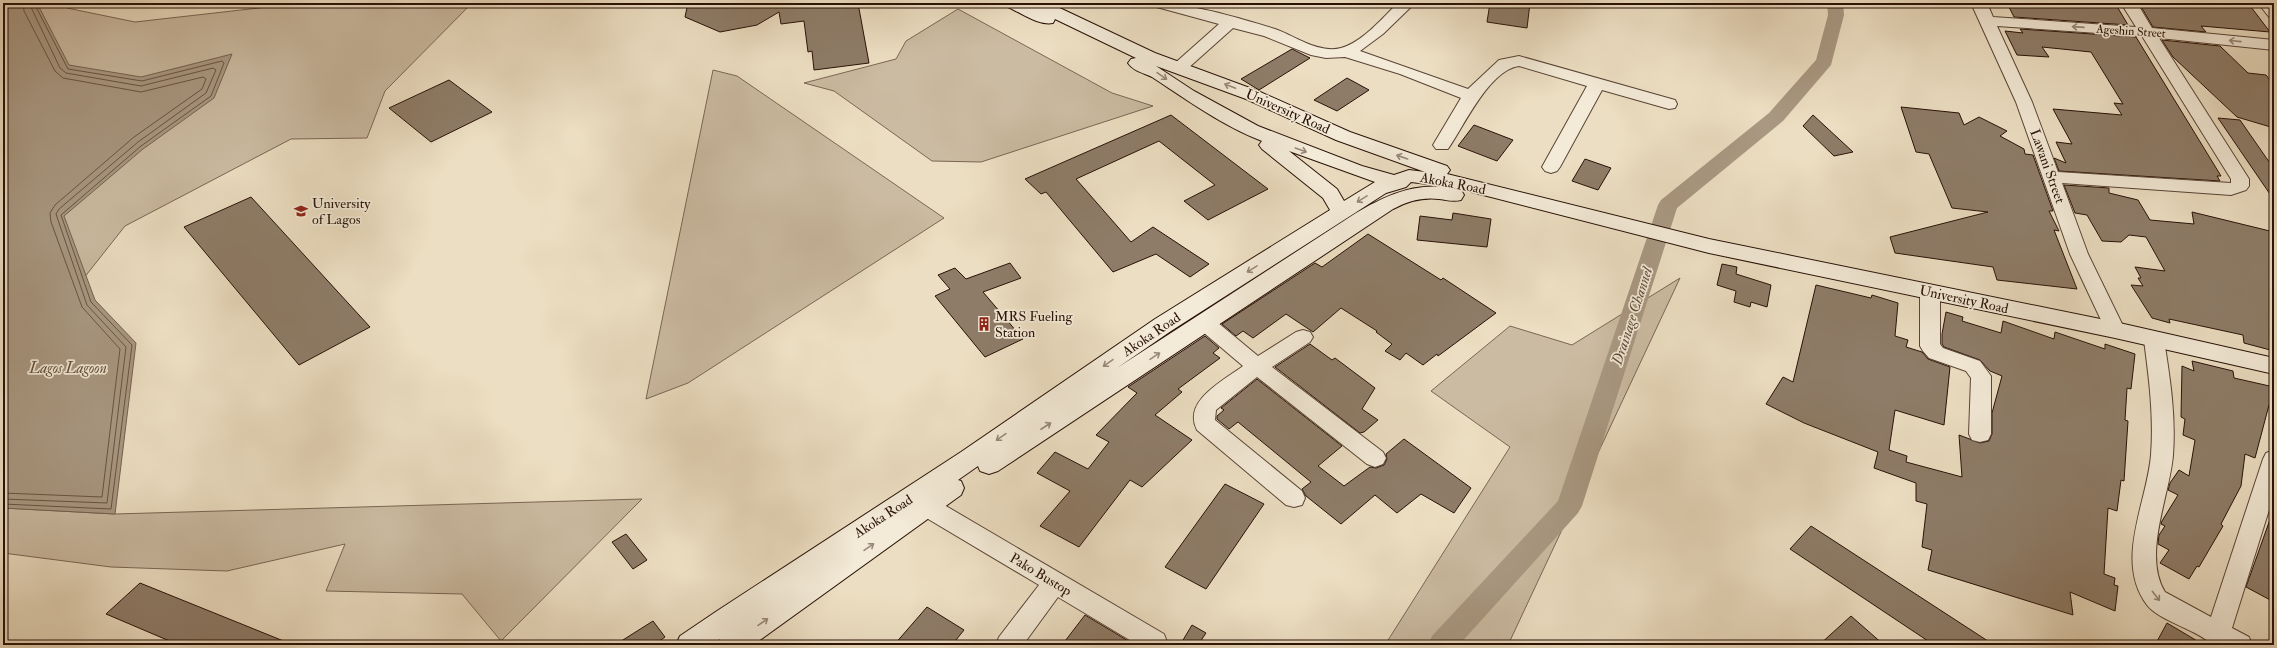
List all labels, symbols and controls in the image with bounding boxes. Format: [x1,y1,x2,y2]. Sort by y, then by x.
street label: Ageshin Street [2095,22,2166,41]
one-way arrow [2072,24,2085,31]
one-way arrow [2229,37,2242,45]
one-way arrow [1156,72,1167,80]
one-way arrow [1225,82,1237,90]
street label: University Road [1243,85,1333,139]
street label: Lawani Street [2026,127,2069,206]
one-way arrow [1294,147,1306,155]
one-way arrow [1397,152,1409,160]
street label: Akoka Road [1418,169,1487,198]
place label: University of Lagos [312,195,371,228]
one-way arrow [1357,195,1368,203]
school or university icon: University of Lagos [293,203,309,219]
water label: Drainage Channel [1607,264,1658,368]
one-way arrow [1247,265,1258,273]
street label: University Road [1918,282,2010,318]
place label: MRS Fueling Station [995,308,1073,341]
street label: Akoka Road [1118,309,1184,361]
building icon: MRS Fueling Station [976,316,992,332]
one-way arrow [1149,351,1161,359]
water label: Lagos Lagoon [28,359,107,378]
one-way arrow [1103,359,1114,367]
one-way arrow [1040,422,1052,430]
one-way arrow [996,433,1007,441]
street label: Akoka Road [850,491,916,542]
one-way arrow [863,543,874,551]
street label: Pako Bustop [1006,549,1075,600]
one-way arrow [2151,591,2160,602]
one-way arrow [757,618,768,626]

